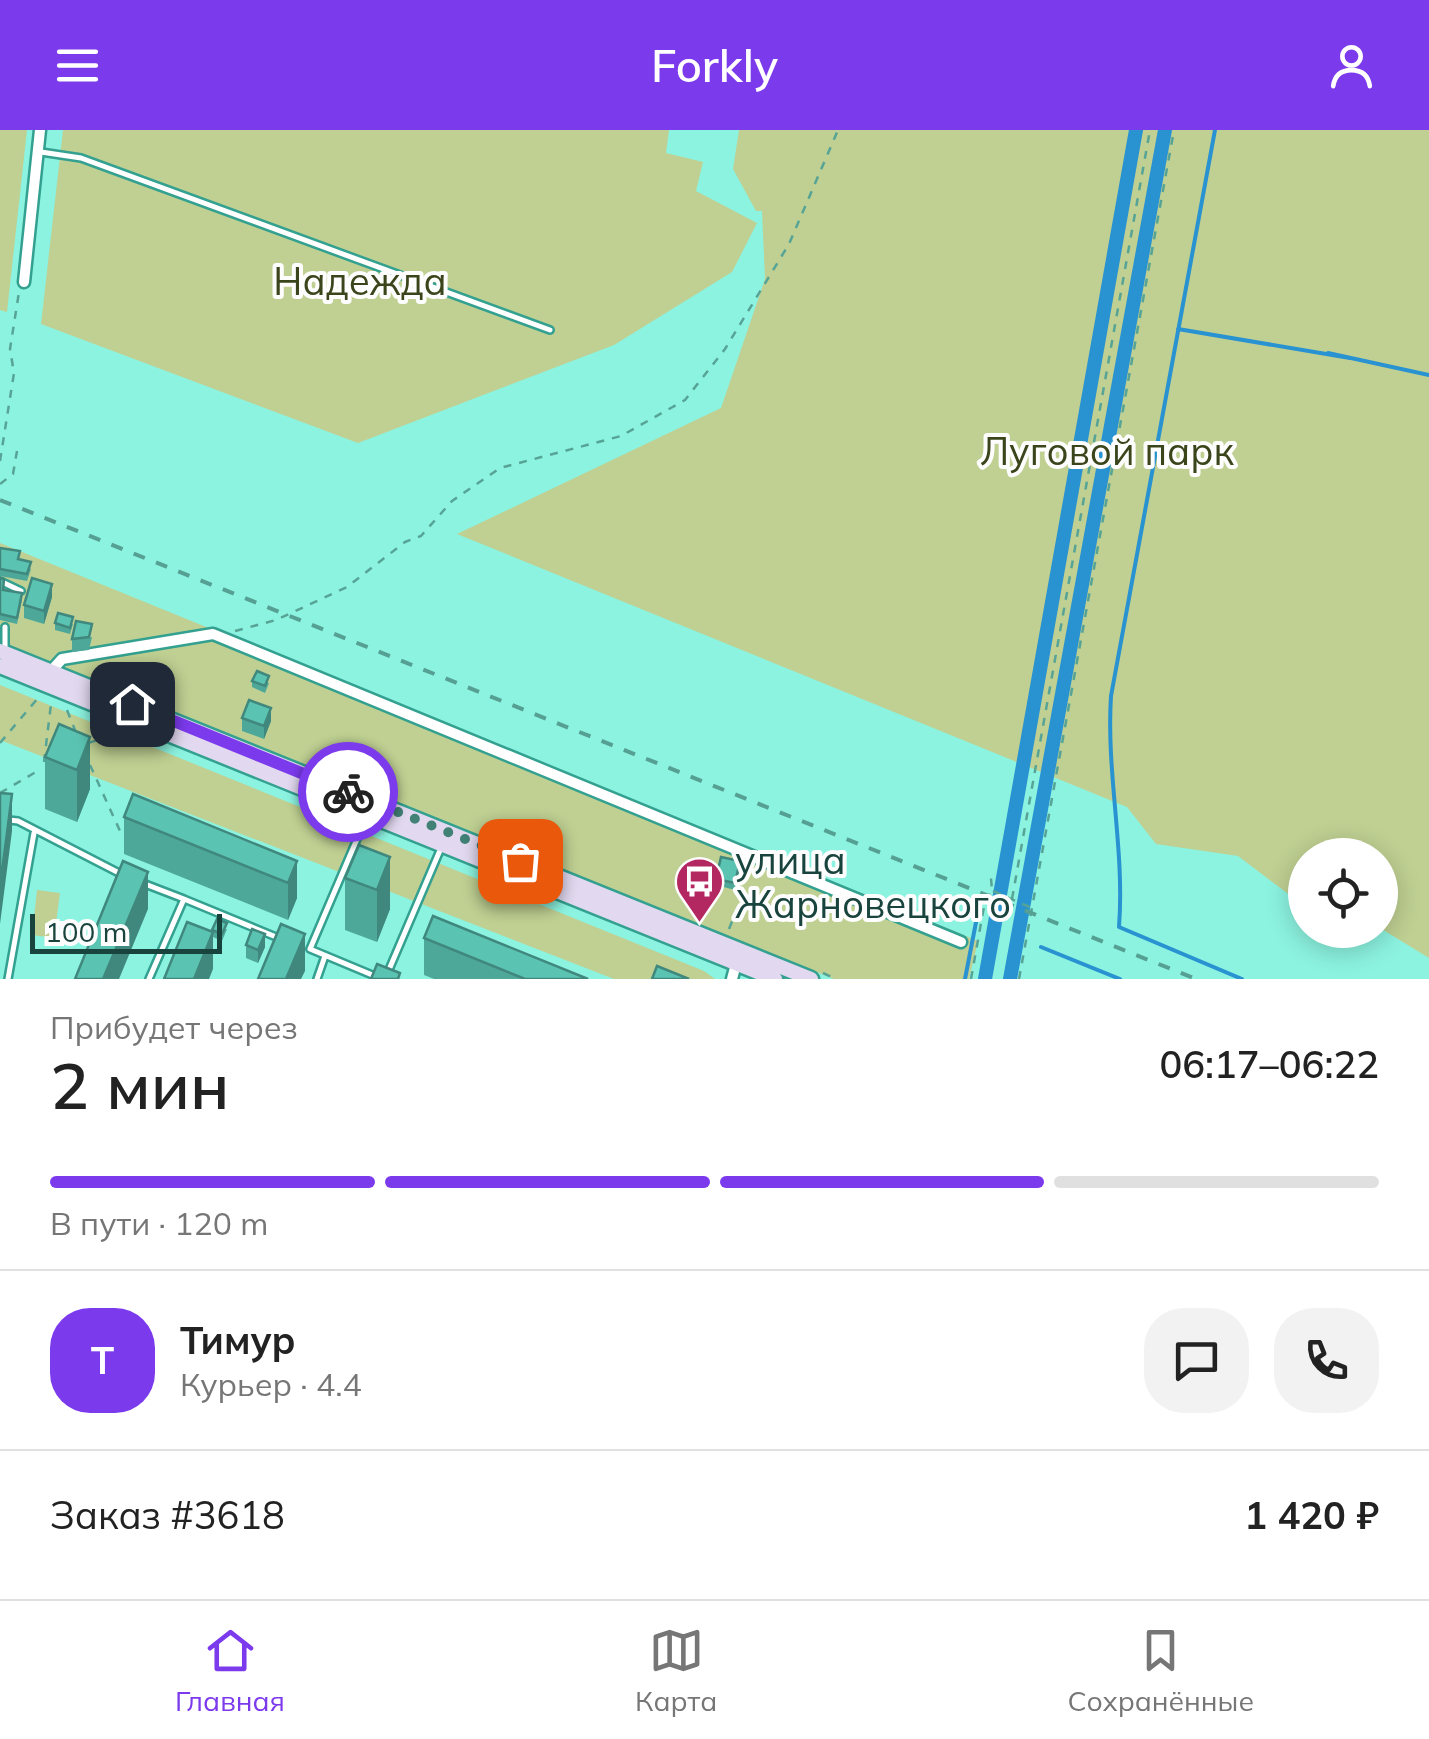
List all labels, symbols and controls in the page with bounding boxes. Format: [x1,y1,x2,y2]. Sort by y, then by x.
text: Forkly [651,37,778,93]
icon: menu [50,38,105,93]
icon: person [1324,38,1379,93]
park label: Надежда [273,257,447,305]
park label: Луговой парк [980,427,1234,475]
pin [90,662,175,747]
icon: home [105,677,160,732]
courier [298,742,398,842]
icon: bike [321,765,376,820]
pin [478,819,563,904]
icon: bag [493,834,548,889]
place label: улица Жарновецкого [735,836,1011,928]
map controls [1288,838,1398,948]
button: locate [1288,838,1398,948]
bus stop icon: улица Жарновецкого [674,856,726,924]
scale bar [30,909,222,954]
text: 100 m [45,914,127,949]
text: Прибудет через [50,1007,298,1047]
text: 06:17–06:22 [1159,1040,1379,1088]
text: 2 мин [50,1044,230,1125]
text: В пути · 120 m [50,1203,268,1243]
button: chat [1144,1308,1249,1413]
button: phone [1274,1308,1379,1413]
text: Тимур [180,1316,296,1364]
text: Т [91,1336,114,1384]
text: Курьер · 4.4 [180,1364,362,1404]
text: Заказ #3618 [50,1491,285,1539]
text: 1 420 ₽ [1244,1491,1379,1539]
tab: Главная [175,1623,285,1718]
tab: Карта [635,1623,717,1718]
tab: Сохранённые [1068,1623,1254,1718]

